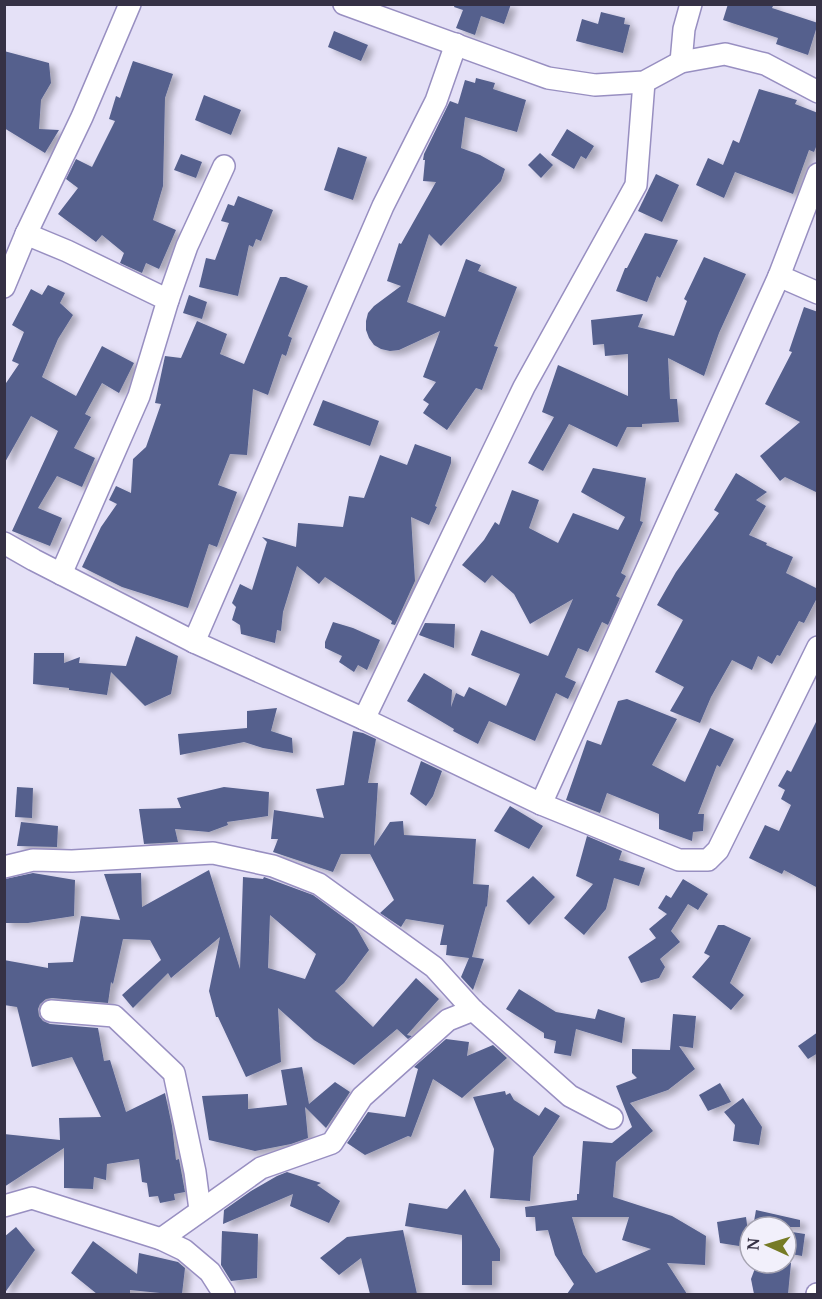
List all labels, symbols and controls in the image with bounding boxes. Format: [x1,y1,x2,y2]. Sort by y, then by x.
north arrow [738,1215,798,1275]
text: N [742,1237,764,1251]

